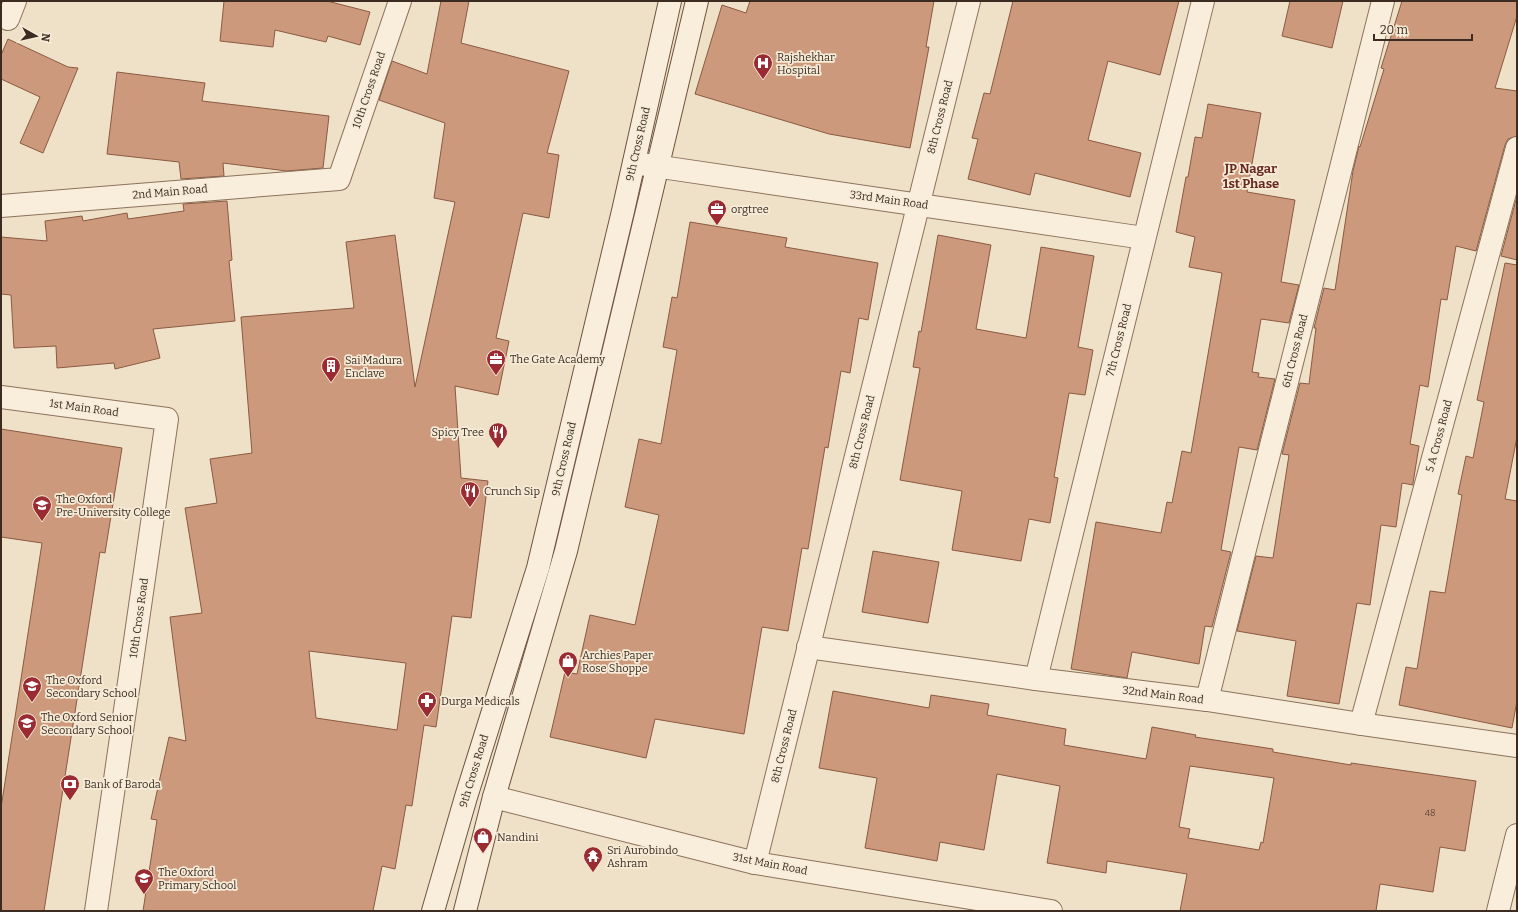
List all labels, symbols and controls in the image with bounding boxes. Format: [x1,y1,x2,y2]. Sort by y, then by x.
north arrow [16,16,56,56]
scale bar [1374,16,1472,42]
text: 20 m [1380,23,1409,37]
text: N [38,32,52,43]
street label: 10th Cross Road [350,49,388,130]
place label: Rajshekhar Hospital [777,51,835,77]
hospital icon: Rajshekhar Hospital [752,52,774,80]
street label: 8th Cross Road [925,78,956,155]
street label: 9th Cross Road [623,105,653,182]
district label: JP Nagar 1st Phase [1223,161,1279,191]
street label: 2nd Main Road [132,182,209,202]
street label: 33rd Main Road [849,188,930,212]
office icon: orgtree [706,198,728,226]
place label: orgtree [731,203,769,216]
street label: 7th Cross Road [1104,302,1134,378]
street label: 6th Cross Road [1280,312,1311,389]
office icon: The Gate Academy [485,348,507,376]
place label: The Gate Academy [510,353,605,366]
place label: Sai Madura Enclave [345,354,402,380]
building icon: Sai Madura Enclave [320,355,342,383]
street label: 8th Cross Road [847,393,878,470]
street label: 1st Main Road [49,397,120,419]
street label: 5 A Cross Road [1423,398,1455,474]
street label: 9th Cross Road [549,420,579,497]
restaurant icon: Spicy Tree [487,421,509,449]
place label: Spicy Tree [432,426,484,439]
restaurant icon: Crunch Sip [459,480,481,508]
place label: Crunch Sip [484,485,540,498]
place label: The Oxford Pre-University College [56,493,171,519]
school or university icon: The Oxford Pre-University College [31,494,53,522]
street label: 10th Cross Road [127,577,151,659]
place label: Archies Paper Rose Shoppe [582,649,653,675]
shop icon: Archies Paper Rose Shoppe [557,650,579,678]
place label: The Oxford Secondary School [46,674,137,700]
school or university icon: The Oxford Secondary School [21,675,43,703]
street label: 32nd Main Road [1122,684,1205,706]
pharmacy icon: Durga Medicals [416,690,438,718]
place label: Durga Medicals [441,695,520,708]
street label: 8th Cross Road [769,707,800,784]
place label: The Oxford Senior Secondary School [41,711,134,737]
school or university icon: The Oxford Senior Secondary School [16,712,38,740]
street label: 9th Cross Road [457,732,491,809]
bank icon: Bank of Baroda [59,773,81,801]
place label: Bank of Baroda [84,778,161,791]
house number: 48 [1425,808,1435,818]
shop icon: Nandini [472,826,494,854]
place label: Nandini [497,831,539,844]
place label: Sri Aurobindo Ashram [607,844,678,870]
temple icon: Sri Aurobindo Ashram [582,845,604,873]
street label: 31st Main Road [731,850,809,878]
place label: The Oxford Primary School [158,866,237,892]
school or university icon: The Oxford Primary School [133,867,155,895]

